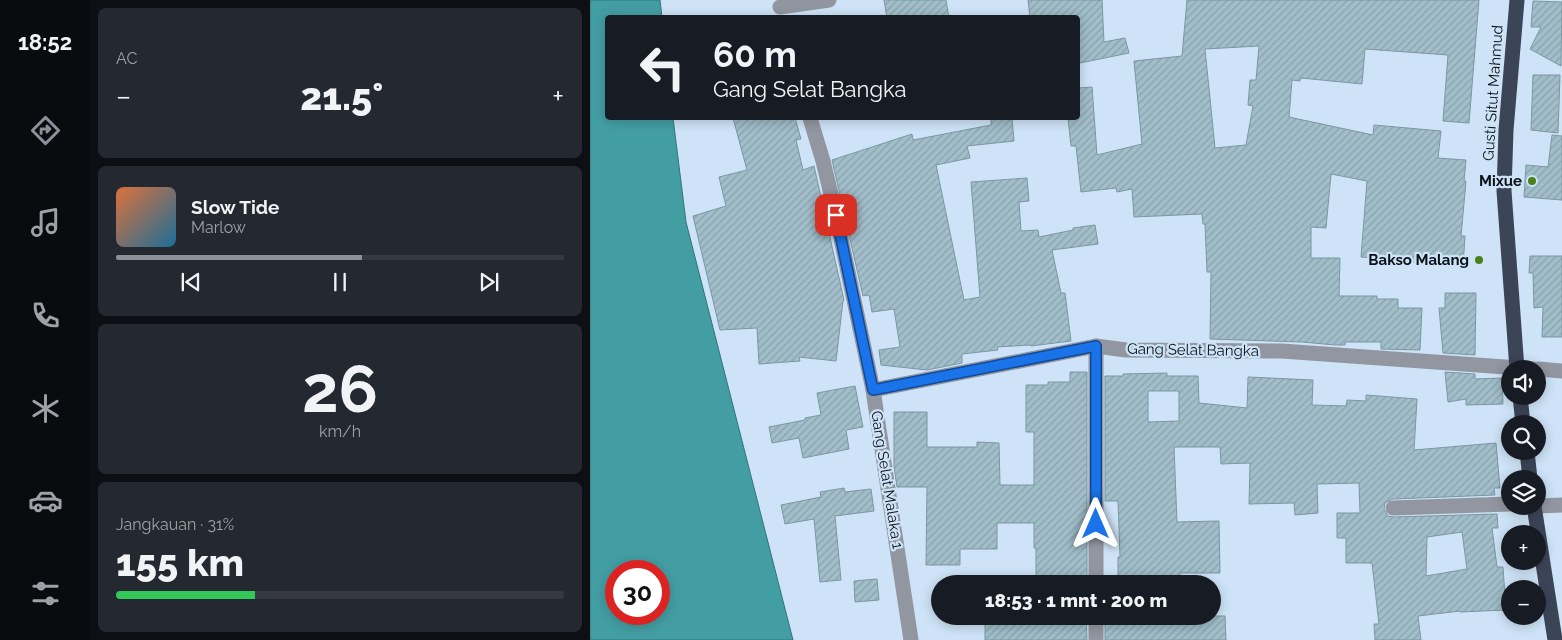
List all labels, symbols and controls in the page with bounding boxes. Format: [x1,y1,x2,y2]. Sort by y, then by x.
street label: Gusti Situt Mahmud [1479,24,1507,162]
text: 18:52 [18,29,72,55]
text: 60 m [713,34,797,75]
icon: left [630,35,695,100]
text: AC [116,49,137,68]
text: 21.5° [300,74,383,119]
text: Gang Selat Bangka [713,76,907,102]
text: − [116,80,131,113]
text: + [552,80,564,113]
icon: directions [28,113,63,148]
place label: Mixue [1479,172,1522,190]
marker: Mixue [1526,175,1538,187]
pin [815,194,857,236]
text: Slow Tide [191,196,280,218]
icon: arrive [822,201,850,229]
icon: music [28,205,63,240]
text: Marlow [191,218,246,237]
place label: Bakso Malang [1368,251,1469,269]
marker: Bakso Malang [1473,254,1485,266]
icon: previous [177,268,205,296]
icon: pause [326,268,354,296]
icon: next [475,268,503,296]
icon: phone [28,298,63,333]
street label: Gang Selat Bangka [1127,340,1259,360]
text: 26 [302,351,378,427]
map controls [1501,360,1546,625]
button: sound [1501,360,1546,405]
icon: climate [28,391,63,426]
street label: Gang Selat Malaka 1 [867,410,907,551]
button: search [1501,415,1546,460]
text: km/h [319,422,361,441]
button: layers [1501,470,1546,515]
icon: car [28,483,63,518]
position arrow [1069,497,1121,549]
text: Jangkauan · 31% [116,515,234,534]
button: + [1501,525,1546,570]
text: 155 km [116,540,244,585]
speed limit sign: 30 [605,560,670,625]
icon: filters [28,576,63,611]
button: − [1501,580,1546,625]
text: 18:53 · 1 mnt · 200 m [985,589,1167,611]

